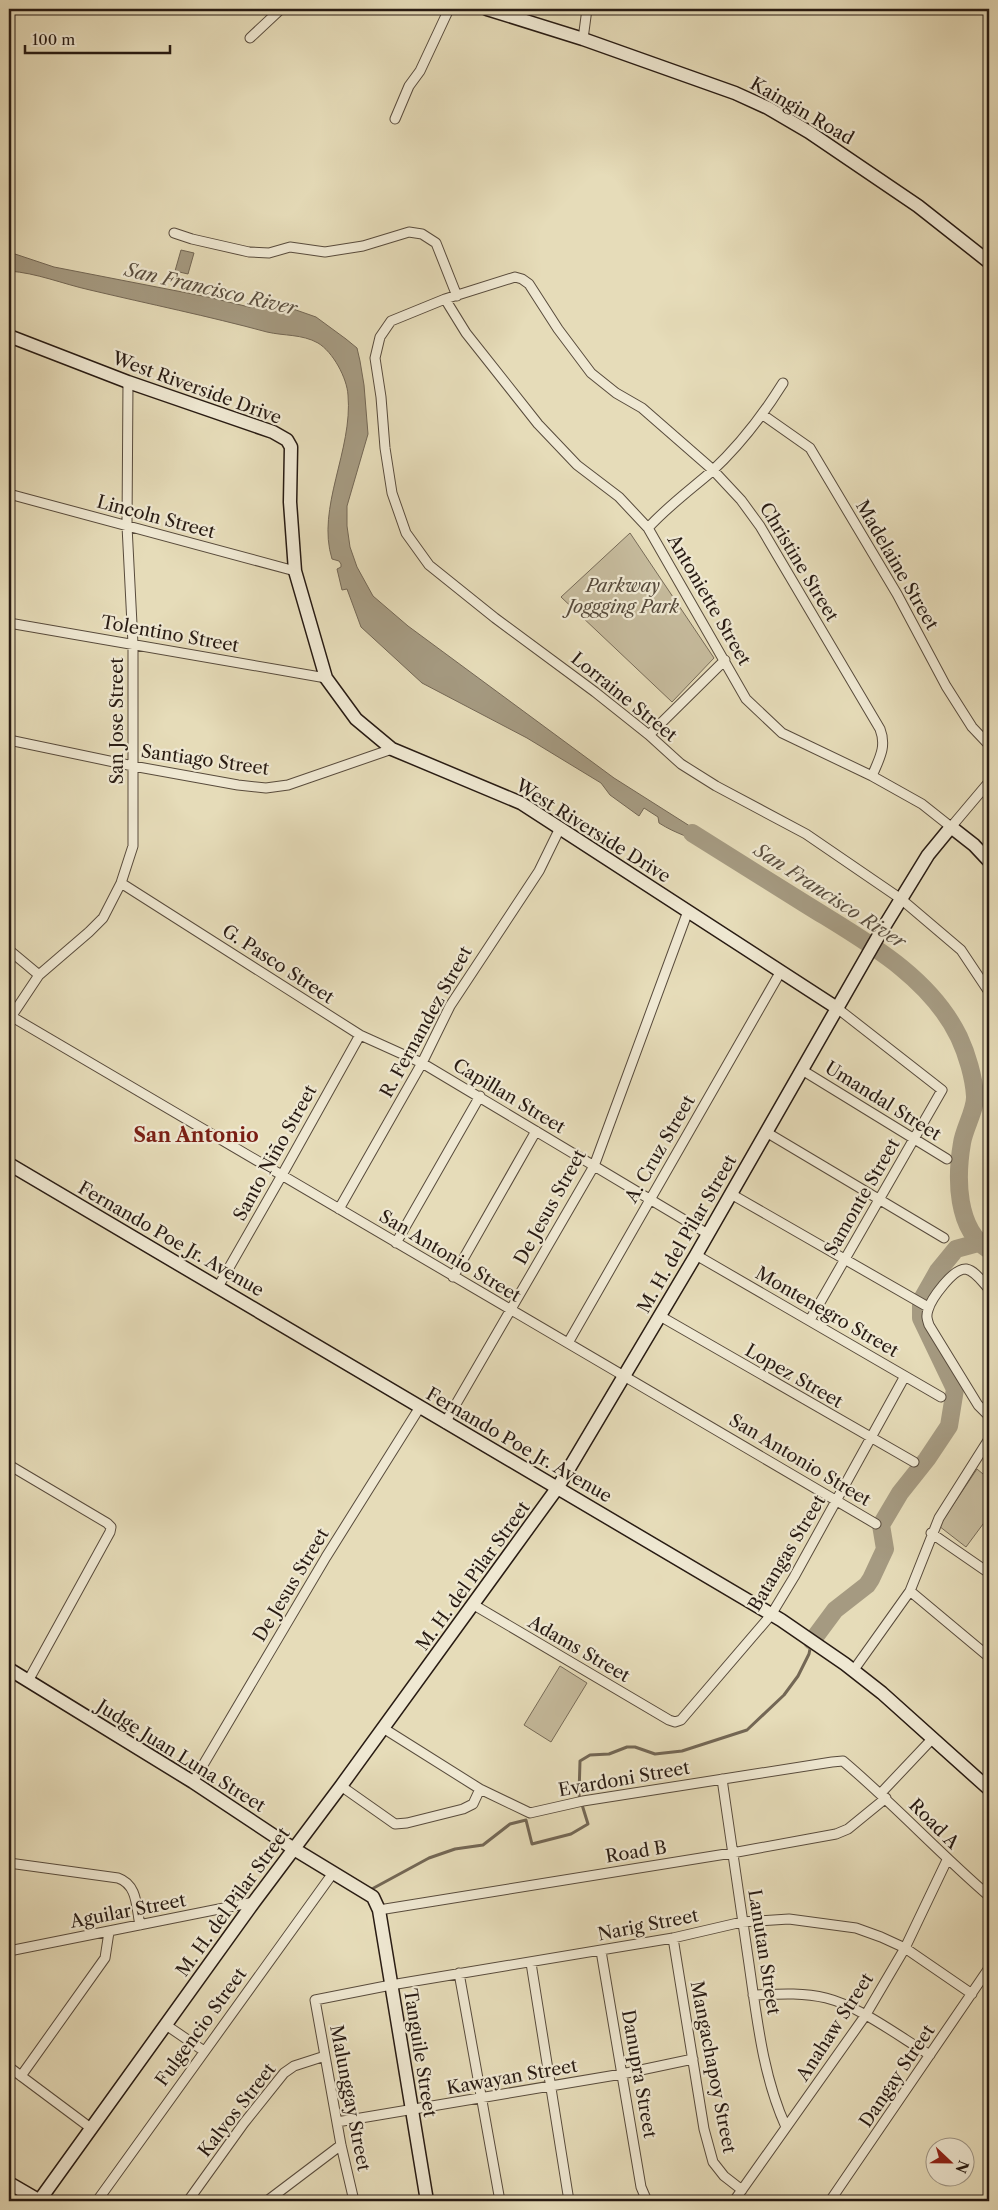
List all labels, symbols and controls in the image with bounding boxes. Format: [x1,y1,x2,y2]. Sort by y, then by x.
scale bar [25,22,170,54]
text: 100 m [32,30,75,49]
street label: Kaingin Road [746,73,858,149]
water label: San Francisco River [122,258,301,320]
street label: West Riverside Drive [108,347,285,429]
street label: Lincoln Street [94,491,218,544]
street label: Madelaine Street [851,496,943,634]
street label: Christine Street [755,498,844,626]
street label: Antoniette Street [662,530,756,670]
park label: Parkway Joggging Park [562,575,680,618]
street label: Tolentino Street [99,611,241,657]
street label: Lorraine Street [567,648,682,747]
street label: San Jose Street [106,657,128,785]
street label: Santiago Street [140,740,271,780]
street label: West Riverside Drive [511,774,674,888]
water label: San Francisco River [749,838,911,954]
street label: G. Pasco Street [218,920,339,1009]
street label: R. Fernandez Street [375,942,477,1101]
street label: Capillan Street [449,1054,570,1139]
street label: Umandal Street [821,1057,946,1146]
street label: Santo Niño Street [229,1081,322,1225]
street label: A. Cruz Street [620,1091,700,1208]
district label: San Antonio [133,1123,259,1147]
street label: Samonte Street [820,1134,905,1259]
street label: De Jesus Street [509,1145,591,1268]
street label: M. H. del Pilar Street [633,1150,742,1317]
street label: Fernando Poe Jr. Avenue [74,1177,268,1301]
street label: San Antonio Street [375,1205,525,1307]
street label: Montenegro Street [752,1262,903,1362]
street label: Lopez Street [741,1339,847,1413]
street label: Fernando Poe Jr. Avenue [422,1383,616,1507]
street label: San Antonio Street [725,1409,875,1511]
street label: Batangas Street [744,1490,831,1615]
street label: M. H. del Pilar Street [411,1497,535,1655]
street label: De Jesus Street [249,1524,334,1646]
street label: Adams Street [523,1610,634,1687]
street label: Judge Juan Luna Street [90,1694,270,1817]
street label: Evardoni Street [557,1757,692,1801]
street label: Road A [904,1794,964,1854]
street label: M. H. del Pilar Street [171,1823,295,1981]
street label: Road B [604,1836,668,1868]
street label: Lanutan Street [743,1888,785,2017]
street label: Aguilar Street [67,1889,188,1933]
street label: Narig Street [596,1904,701,1946]
street label: Fulgencio Street [151,1963,252,2090]
street label: Anahaw Street [791,1968,878,2086]
street label: Mangachapoy Street [686,1979,741,2156]
street label: Tanguile Street [399,1987,441,2119]
street label: Danupra Street [617,2008,661,2141]
street label: Dangay Street [855,2020,940,2132]
street label: Malunggay Street [325,2023,375,2174]
street label: Kawayan Street [445,2055,580,2099]
street label: Kalyos Street [194,2058,281,2161]
north arrow [926,2138,976,2188]
text: N [951,2158,973,2176]

